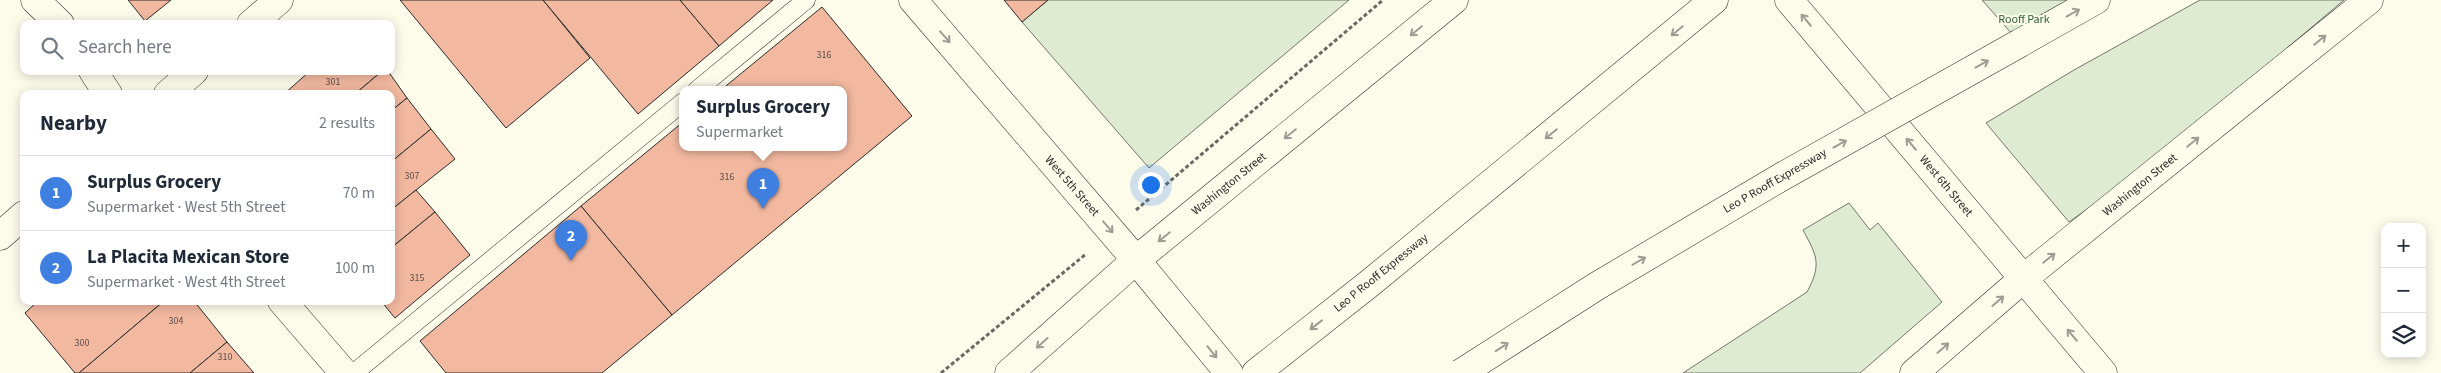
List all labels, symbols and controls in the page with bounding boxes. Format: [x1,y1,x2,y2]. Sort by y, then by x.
one-way arrow [2066,7,2080,17]
park label: Rooff Park [1998,11,2050,28]
one-way arrow [1800,14,1811,27]
search box [20,20,395,75]
one-way arrow [1410,25,1423,36]
one-way arrow [1670,25,1683,36]
one-way arrow [939,30,950,43]
icon: search [38,34,66,62]
text: Search here [78,34,172,61]
one-way arrow [2313,34,2326,45]
house number: 316 [817,48,831,62]
one-way arrow [1974,59,1989,69]
house number: 301 [326,75,340,89]
popup [679,86,847,151]
text: Surplus Grocery [696,94,830,121]
text: Nearby [40,108,107,138]
text: 2 results [319,112,375,134]
text: Supermarket [696,121,783,143]
one-way arrow [1284,128,1297,139]
one-way arrow [1545,128,1558,139]
one-way arrow [2187,137,2200,148]
one-way arrow [1906,138,1917,151]
one-way arrow [1833,139,1848,149]
street label: Leo P Rooff Expressway [1720,144,1830,218]
street label: Washington Street [1188,148,1270,220]
street label: Washington Street [2099,149,2181,221]
street label: West 5th Street [1041,152,1103,220]
street label: West 6th Street [1915,152,1977,220]
pin: 1 [747,168,779,209]
text: Surplus Grocery [87,169,221,196]
house number: 307 [405,169,419,183]
house number: 316 [720,170,734,184]
your location [1138,172,1164,198]
text: 1 [52,182,60,204]
text: 70 m [343,182,375,204]
text: Supermarket · West 5th Street [87,196,286,218]
pin: 2 [555,220,587,261]
one-way arrow [1102,220,1113,233]
map controls [2381,223,2426,358]
button: + [2381,223,2426,268]
street label: Leo P Rooff Expressway [1330,229,1432,316]
one-way arrow [1158,231,1171,242]
text: La Placita Mexican Store [87,244,289,271]
one-way arrow [2042,253,2055,264]
one-way arrow [1632,255,1646,265]
text: 2 [52,257,60,279]
text: 100 m [335,257,375,279]
button: − [2381,268,2426,313]
text: Supermarket · West 4th Street [87,271,286,293]
house number: 315 [410,271,424,285]
one-way arrow [1992,295,2005,306]
button: layers [2381,313,2426,358]
house number: 304 [169,314,183,328]
one-way arrow [1309,320,1323,330]
one-way arrow [2066,329,2077,342]
house number: 300 [75,336,89,350]
one-way arrow [1036,338,1049,349]
one-way arrow [1494,341,1508,351]
one-way arrow [1936,343,1949,354]
one-way arrow [1206,345,1217,358]
house number: 310 [218,350,232,364]

